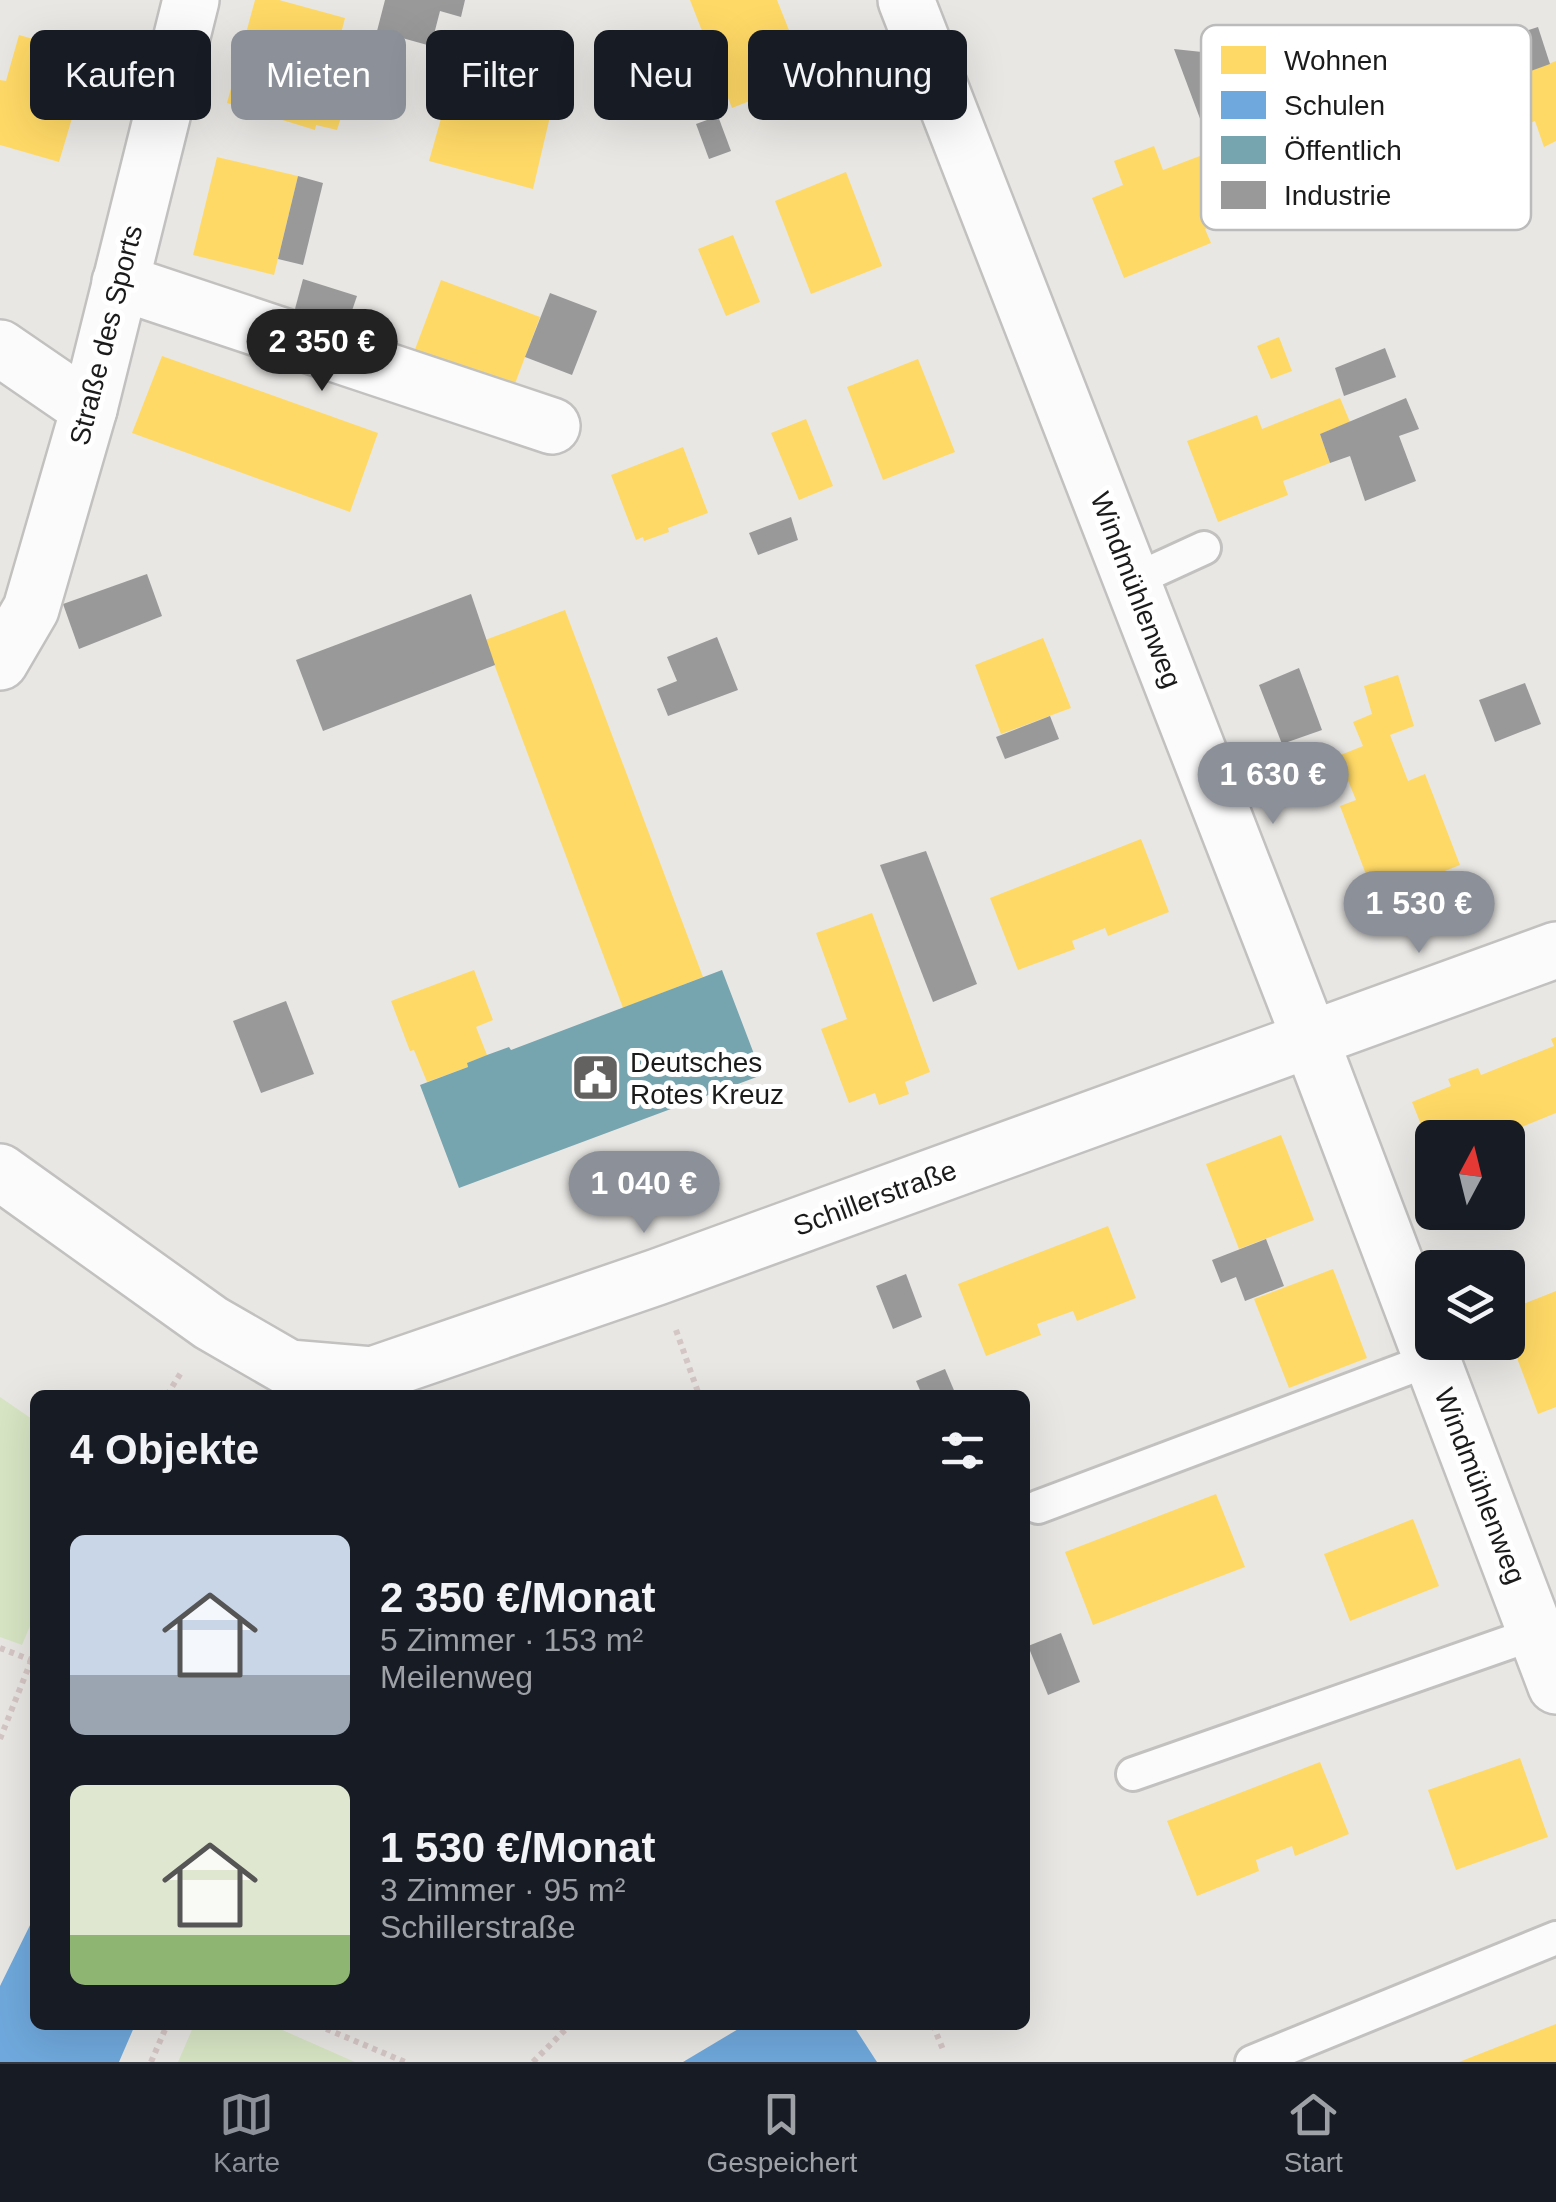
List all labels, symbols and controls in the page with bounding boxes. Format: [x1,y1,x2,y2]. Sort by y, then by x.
legend [1201,25,1531,230]
chip: Kaufen [30,30,211,120]
chip: Mieten [231,30,406,120]
chip: Filter [426,30,574,120]
chip: Neu [594,30,728,120]
chip: Wohnung [748,30,967,120]
text: Wohnen [1284,45,1388,76]
text: Schulen [1284,90,1385,121]
text: Öffentlich [1284,135,1402,166]
text: Industrie [1284,180,1391,211]
street label: Straße des Sports [64,222,148,448]
pin: 2 350 € [230,309,414,394]
text: 2 350 € [269,323,375,359]
street label: Windmühlenweg [1084,488,1188,692]
pin: 1 630 € [1181,742,1365,827]
text: 1 630 € [1220,756,1326,792]
pin: 1 530 € [1327,871,1511,956]
text: 1 530 € [1366,885,1472,921]
place label: Deutsches Rotes Kreuz [630,1047,784,1110]
public building icon: Deutsches Rotes Kreuz [569,1052,621,1104]
north arrow [1415,1120,1525,1230]
map controls [1415,1120,1525,1360]
pin: 1 040 € [552,1151,736,1236]
street label: Schillerstraße [789,1154,961,1242]
text: 1 040 € [591,1165,697,1201]
button: layers [1415,1250,1525,1360]
street label: Windmühlenweg [1428,1384,1532,1588]
icon: filters [935,1423,990,1478]
text: 4 Objekte [70,1426,259,1473]
text: 2 350 €/Monat [380,1574,655,1621]
icon: home [150,1575,270,1695]
text: 5 Zimmer · 153 m² [380,1622,643,1658]
text: Meilenweg [380,1659,533,1695]
text: 1 530 €/Monat [380,1824,655,1871]
icon: home [150,1825,270,1945]
text: 3 Zimmer · 95 m² [380,1872,625,1908]
text: Schillerstraße [380,1909,576,1945]
tab: Karte [213,2087,280,2179]
tab: Gespeichert [706,2087,857,2179]
tab: Start [1284,2087,1343,2179]

